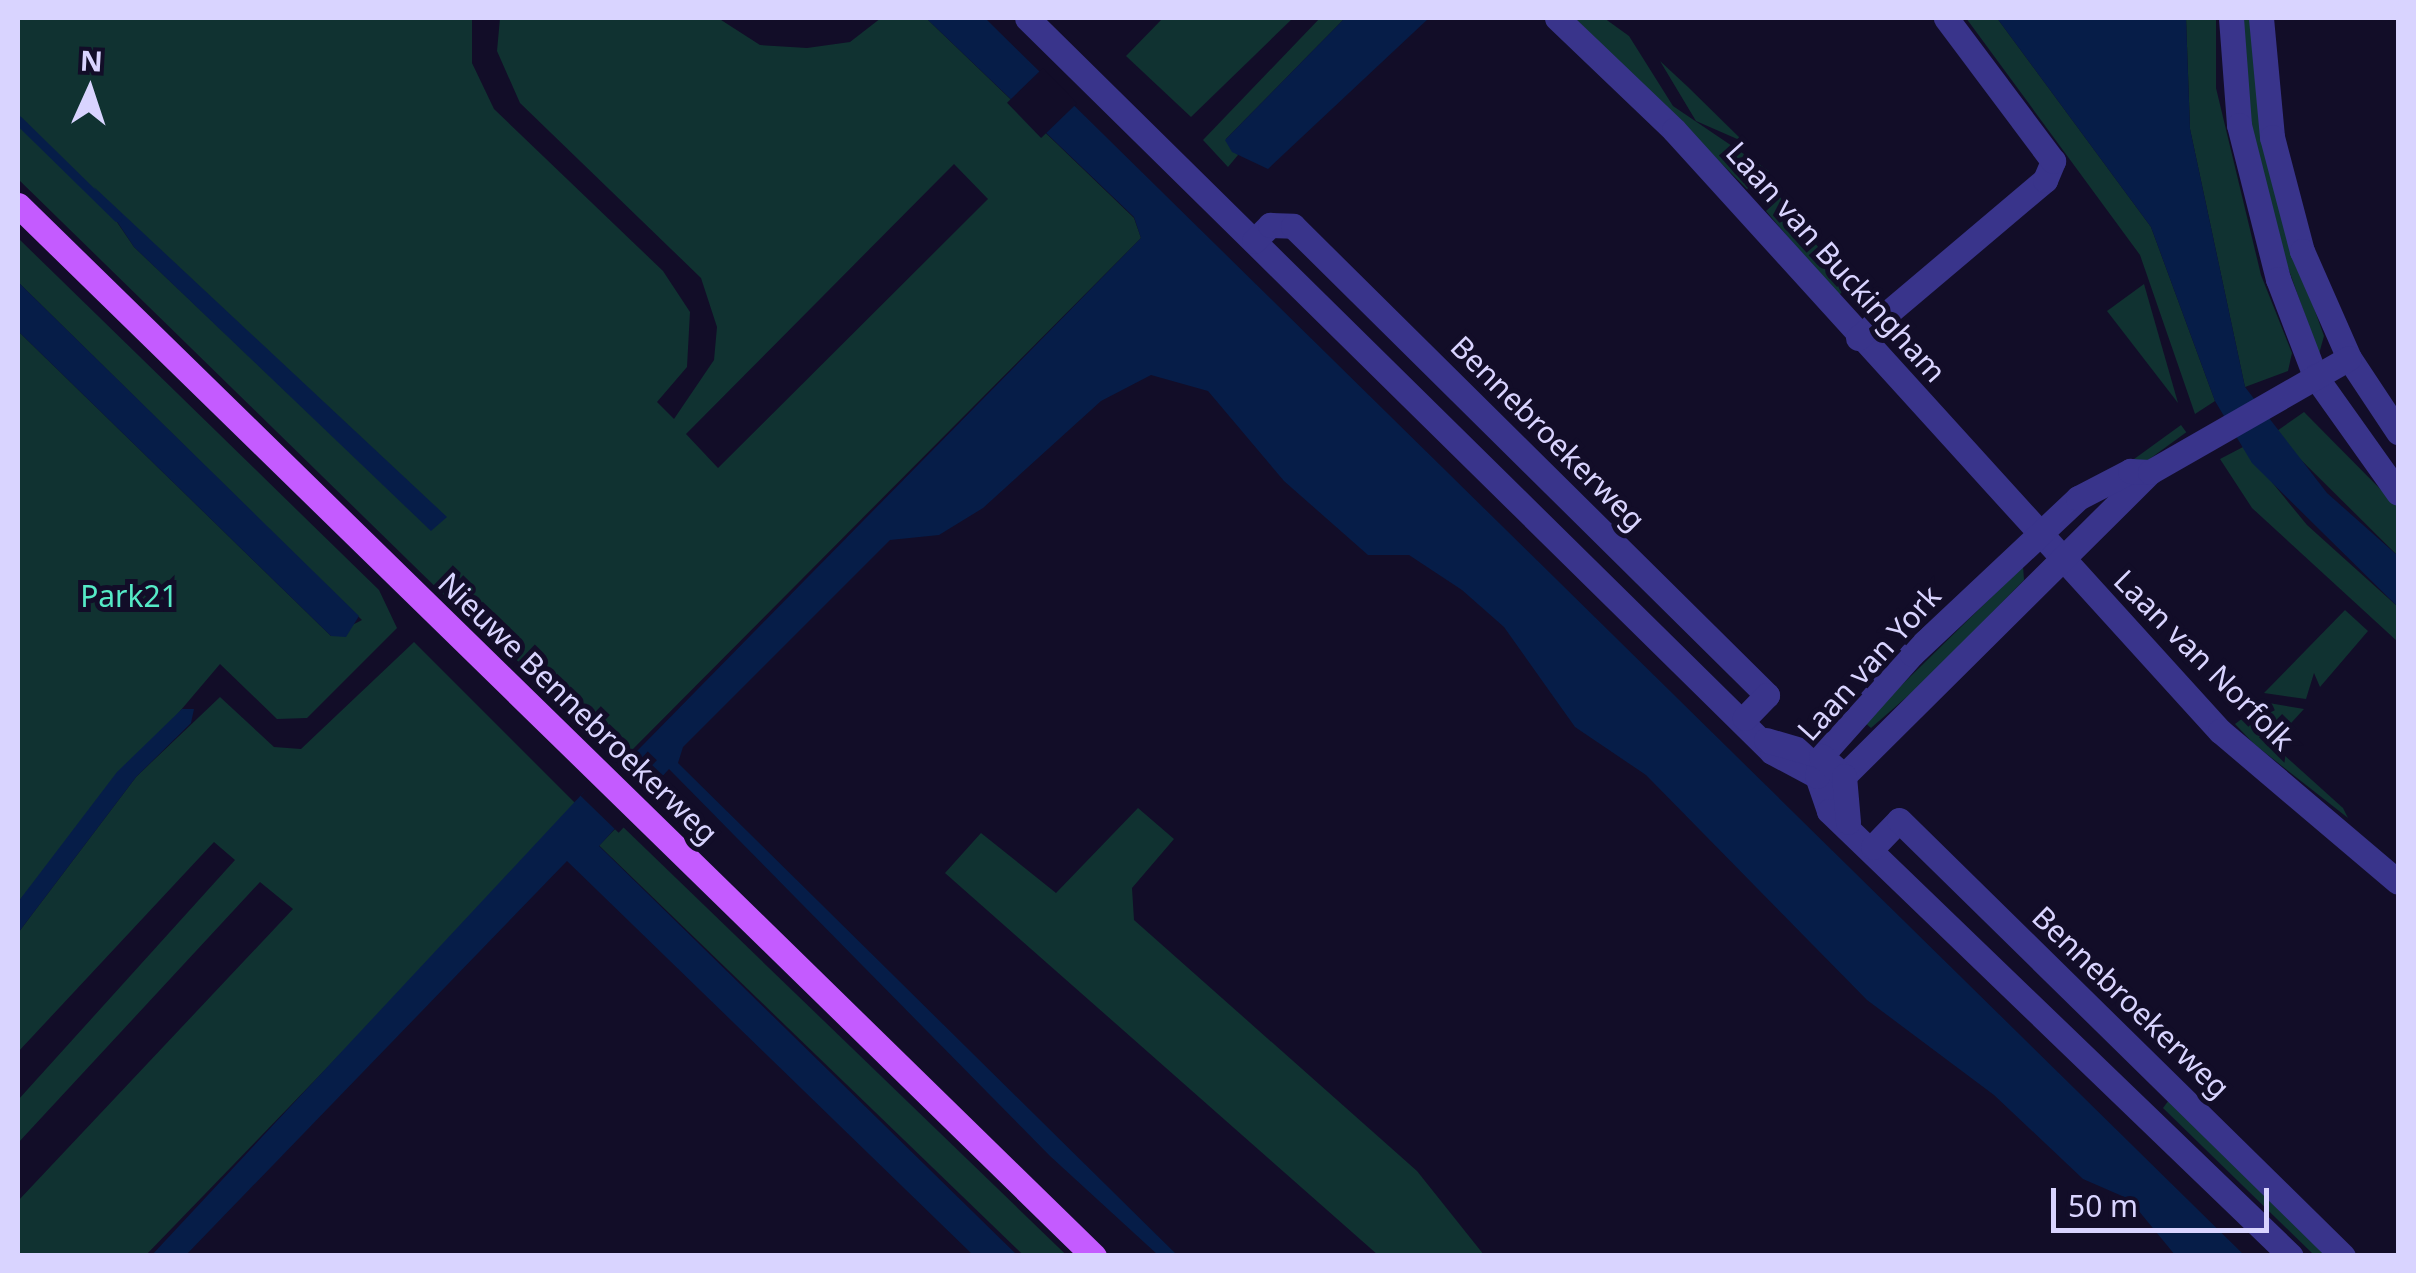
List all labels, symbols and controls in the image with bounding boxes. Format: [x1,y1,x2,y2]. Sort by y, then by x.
north arrow [40,40,140,140]
text: N [79,40,104,80]
street label: Laan van Buckingham [1719,134,1953,390]
street label: Bennebroekerweg [1443,328,1653,538]
street label: Laan van Norfolk [2107,563,2301,757]
street label: Nieuwe Bennebroekerweg [431,565,725,851]
park label: Park21 [80,578,178,614]
street label: Laan van York [1790,578,1948,748]
street label: Bennebroekerweg [2025,899,2237,1105]
scale bar [2056,1168,2274,1230]
text: 50 m [2068,1185,2138,1226]

